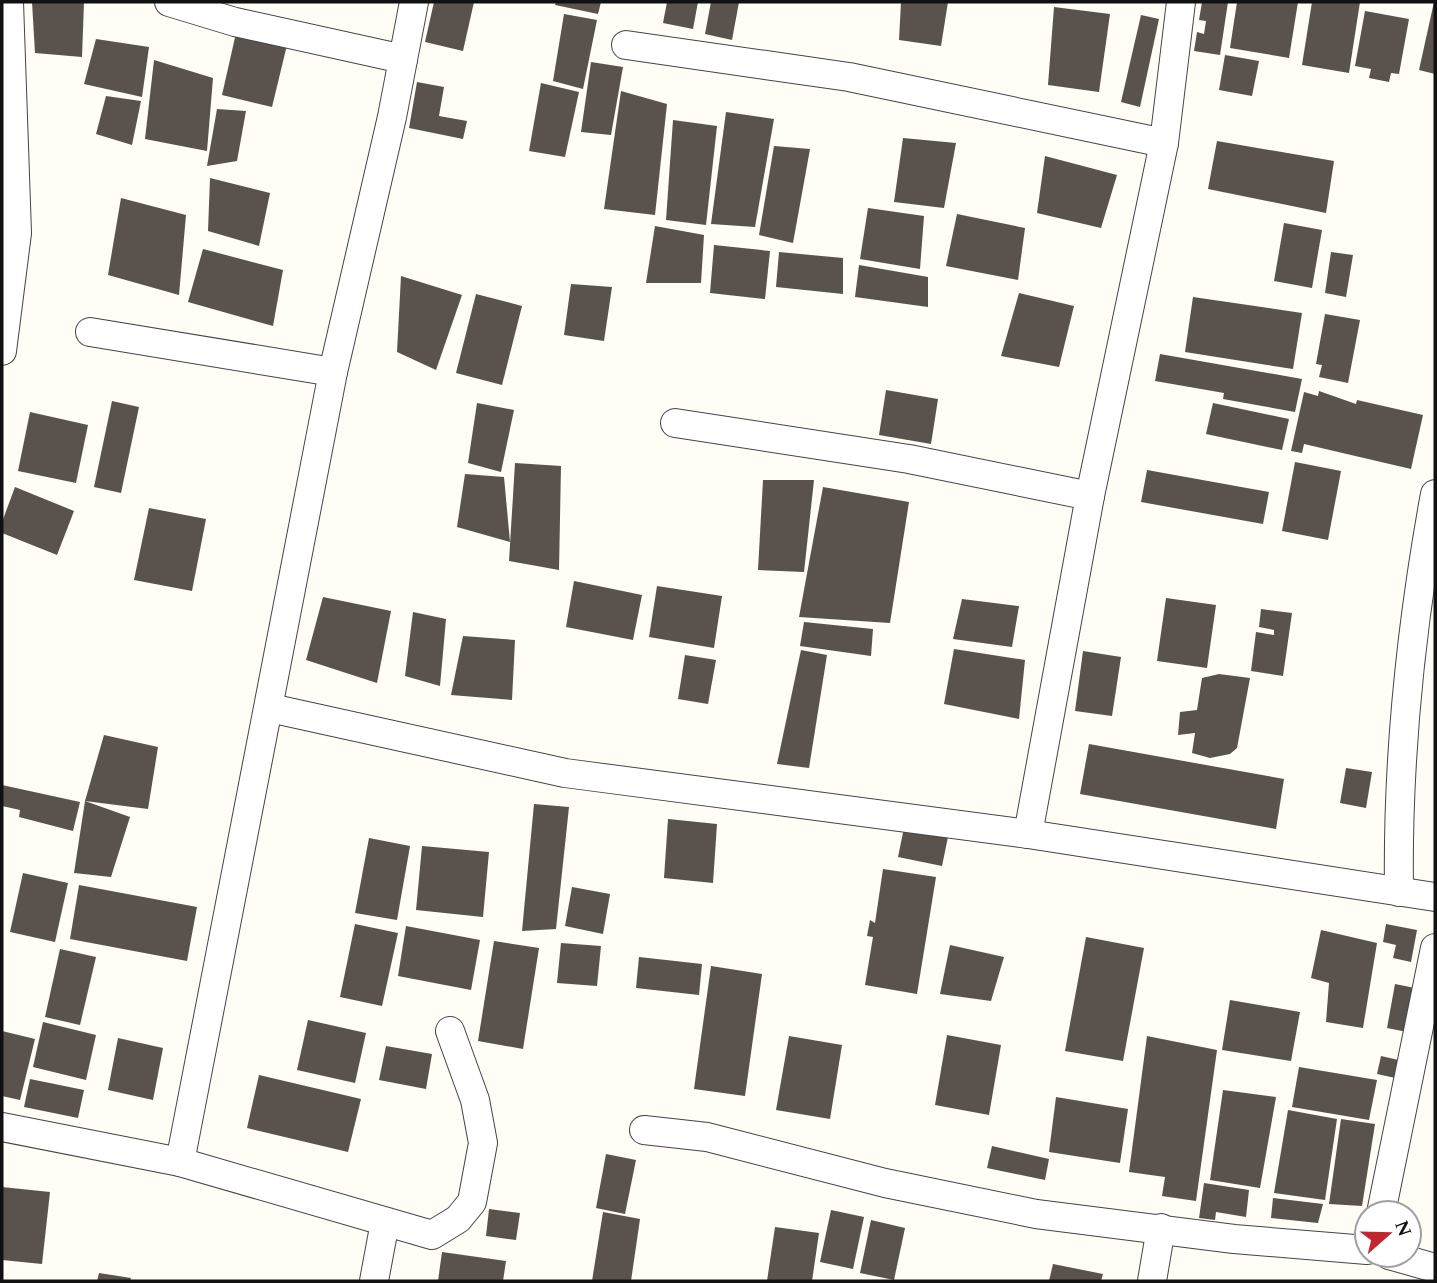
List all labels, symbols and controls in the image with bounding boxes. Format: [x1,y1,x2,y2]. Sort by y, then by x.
north arrow [1353,1199,1423,1269]
text: N [1386,1216,1419,1241]

